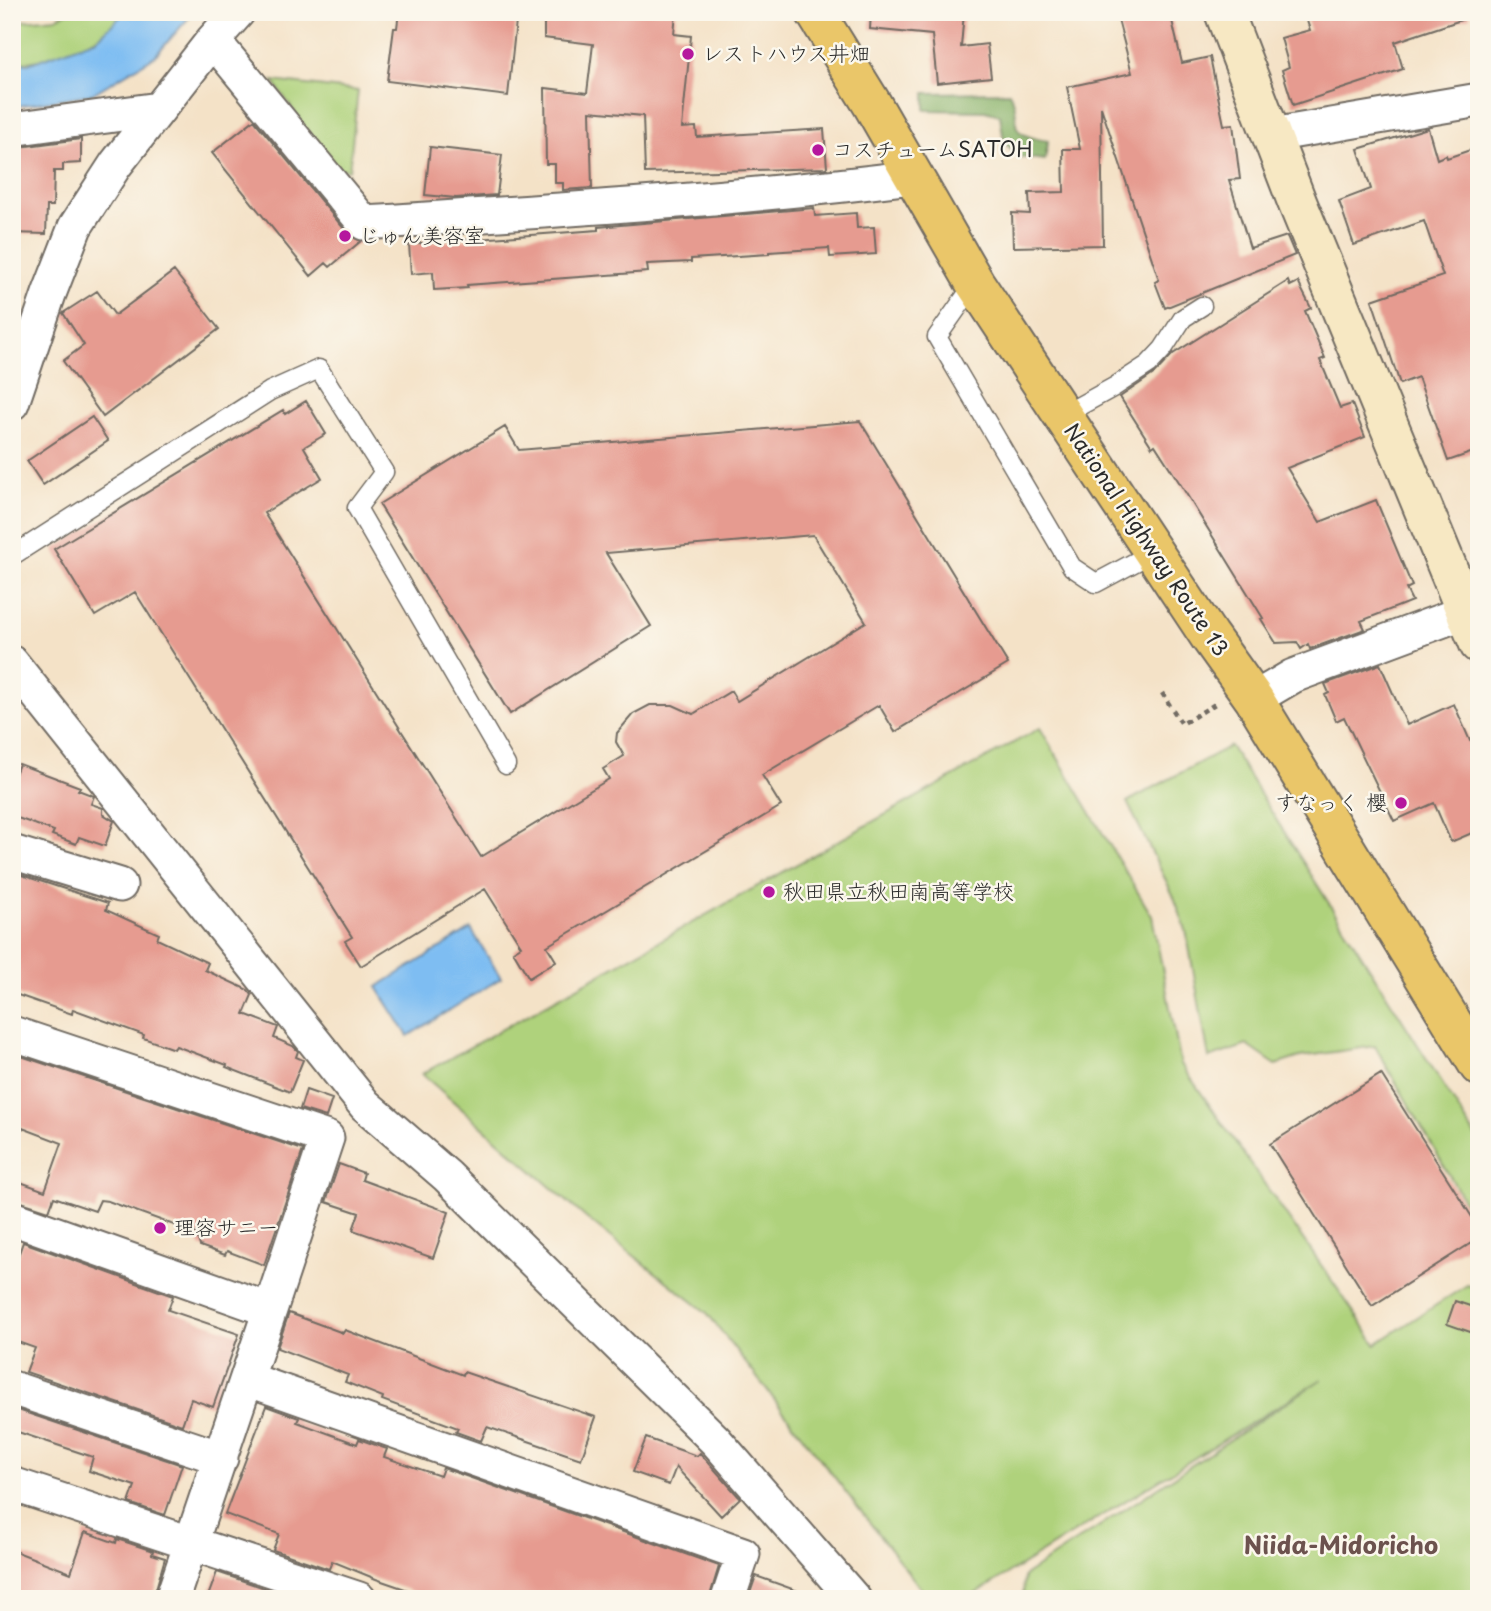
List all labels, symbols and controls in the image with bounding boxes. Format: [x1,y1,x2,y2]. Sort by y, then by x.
place label: レストハウス井畑 [702,36,870,68]
marker: レストハウス井畑 [680,46,696,62]
place label: コスチュームSATOH [832,132,1032,164]
marker: コスチュームSATOH [810,142,826,158]
place label: じゅん美容室 [359,218,485,250]
marker: じゅん美容室 [337,228,353,244]
street label: National Highway Route 13 [1057,416,1238,662]
place label: すなっく 櫻 [1275,785,1387,817]
marker: すなっく 櫻 [1393,795,1409,811]
place label: 秋田県立秋田南高等学校 [783,874,1014,906]
marker: 秋田県立秋田南高等学校 [761,884,777,900]
place label: 理容サニー [174,1210,279,1242]
marker: 理容サニー [152,1220,168,1236]
district label: Niida-Midoricho [1244,1526,1438,1562]

